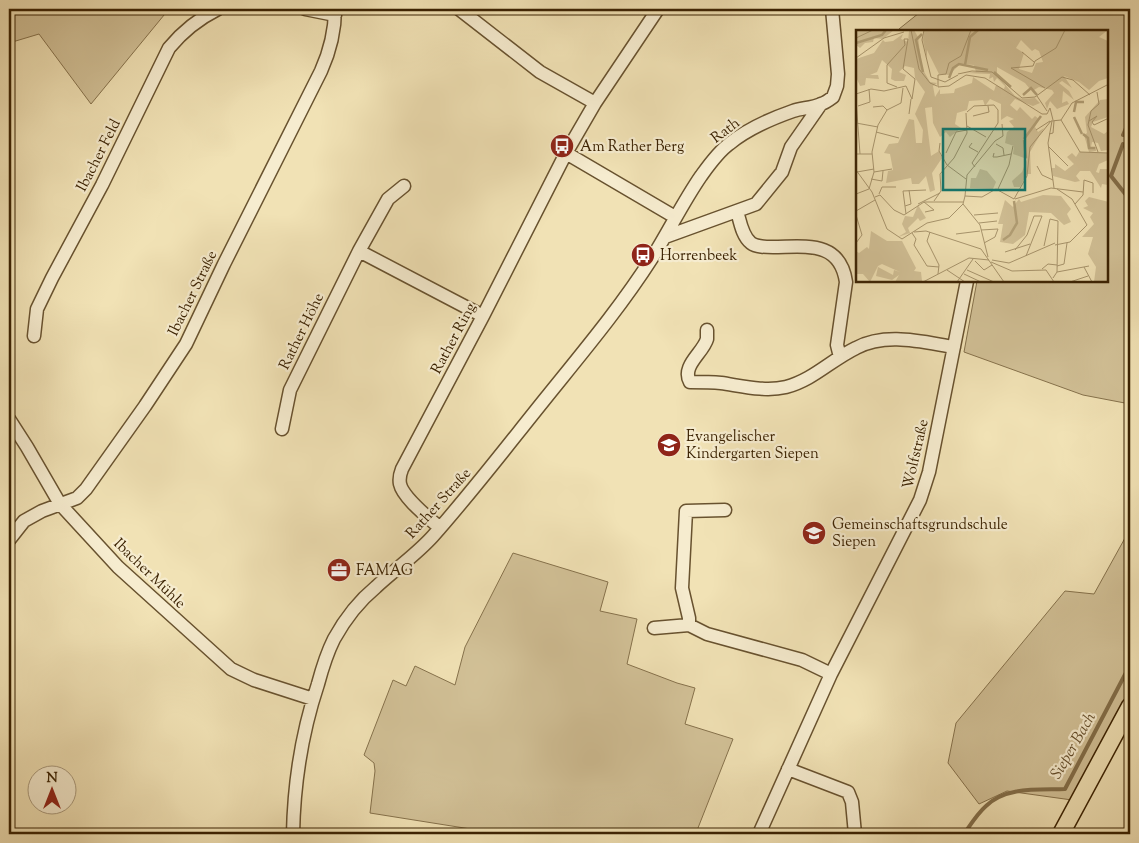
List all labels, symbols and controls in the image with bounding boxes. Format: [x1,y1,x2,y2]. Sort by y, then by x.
inset map [856,30,1109,282]
street label: Rath [707,113,745,149]
street label: Ibacher Feld [72,115,127,196]
bus stop icon: Am Rather Berg [549,133,575,159]
place label: Am Rather Berg [580,137,684,158]
bus stop icon: Horrenbeek [630,242,656,268]
place label: Horrenbeek [660,246,737,267]
street label: Ibacher Straße [164,247,223,340]
street label: Rather Höhe [275,290,330,373]
street label: Rather Ring [427,299,482,378]
street label: Wolfstraße [898,417,935,491]
place label: Evangelischer Kindergarten Siepen [686,427,819,465]
school or university icon: Evangelischer Kindergarten Siepen [656,432,682,458]
street label: Rather Straße [402,464,477,544]
place label: Gemeinschaftsgrundschule Siepen [832,515,1008,553]
school or university icon: Gemeinschaftsgrundschule Siepen [801,520,827,546]
street label: Ibacher Mühle [108,534,190,614]
office icon: FAMAG [326,557,352,583]
place label: FAMAG [356,561,413,582]
water label: Sieper Bach [1046,709,1103,784]
north arrow [28,766,78,816]
text: N [46,769,58,789]

